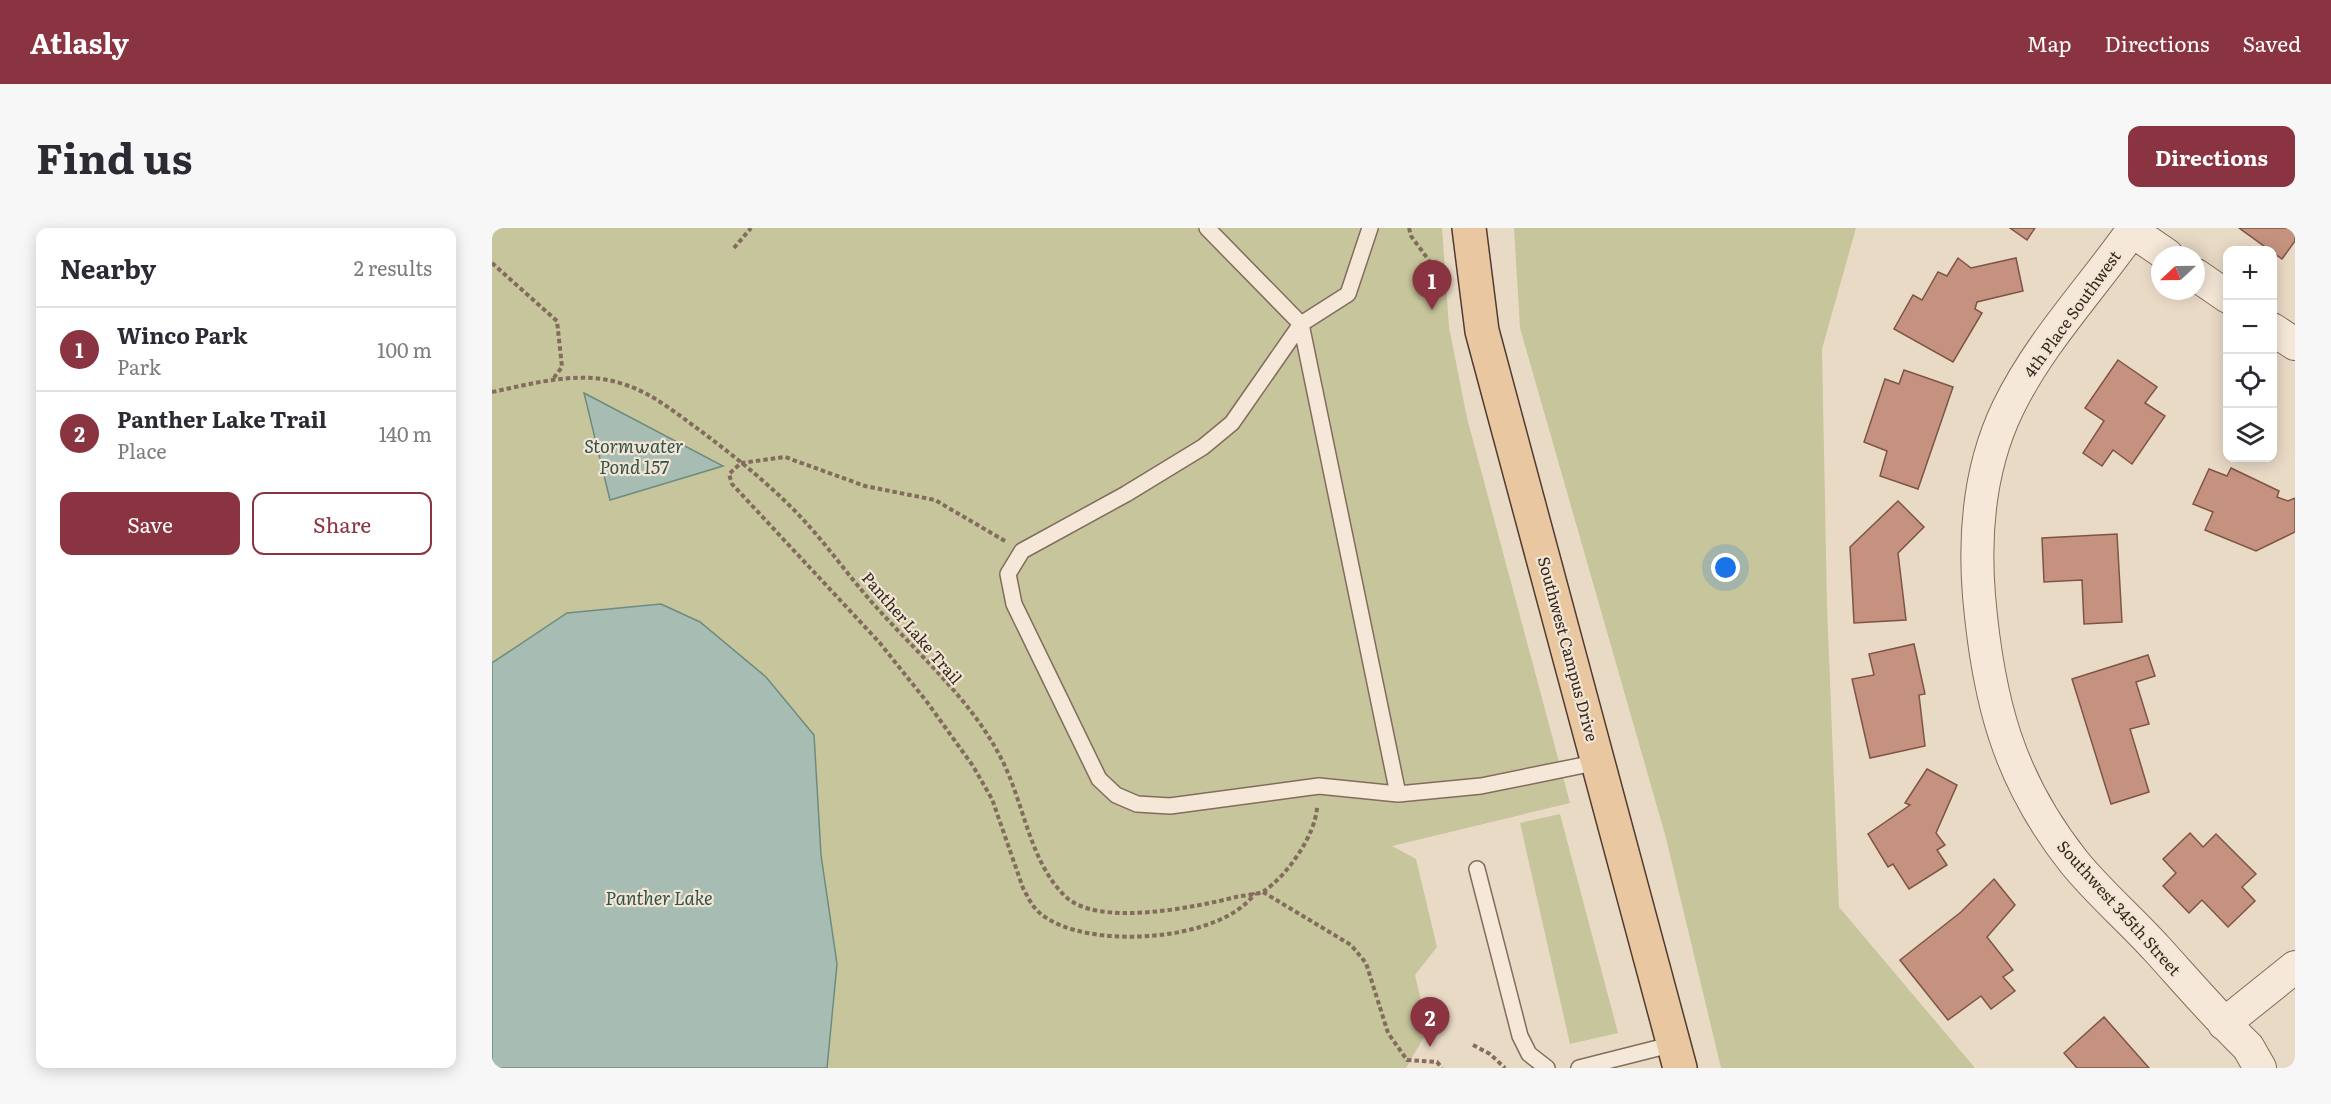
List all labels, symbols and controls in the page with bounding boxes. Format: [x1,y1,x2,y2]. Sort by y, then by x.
text: Atlasly [30,21,129,63]
text: Map [2027,27,2072,58]
text: Directions [2105,27,2210,58]
text: Saved [2243,27,2301,58]
text: Find us [36,125,193,187]
button: Directions [2128,126,2295,187]
street label: 4th Place Southwest [2017,244,2126,382]
north arrow [2151,246,2205,300]
map controls [2223,246,2277,462]
button: + [2223,246,2277,300]
text: Nearby [60,248,156,287]
text: 2 results [354,252,432,282]
pin: 1 [1412,260,1452,310]
button: − [2223,300,2277,354]
text: Winco Park [117,318,248,351]
text: 1 [75,334,84,364]
text: 100 m [377,334,432,364]
text: Park [117,351,161,381]
button: locate [2223,354,2277,408]
text: Panther Lake Trail [117,402,327,435]
button: layers [2223,408,2277,462]
text: 2 [74,418,85,448]
text: 140 m [379,418,432,448]
water label: Stormwater Pond 157 [584,432,684,480]
text: Place [117,435,167,465]
button: Save [60,492,240,555]
button: Share [252,492,432,555]
your location [1711,553,1740,582]
street label: Southwest Campus Drive [1533,554,1605,744]
street label: Panther Lake Trail [857,566,968,689]
street label: Southwest 345th Street [2052,834,2188,981]
water label: Panther Lake [605,884,713,911]
pin: 2 [1410,998,1450,1047]

